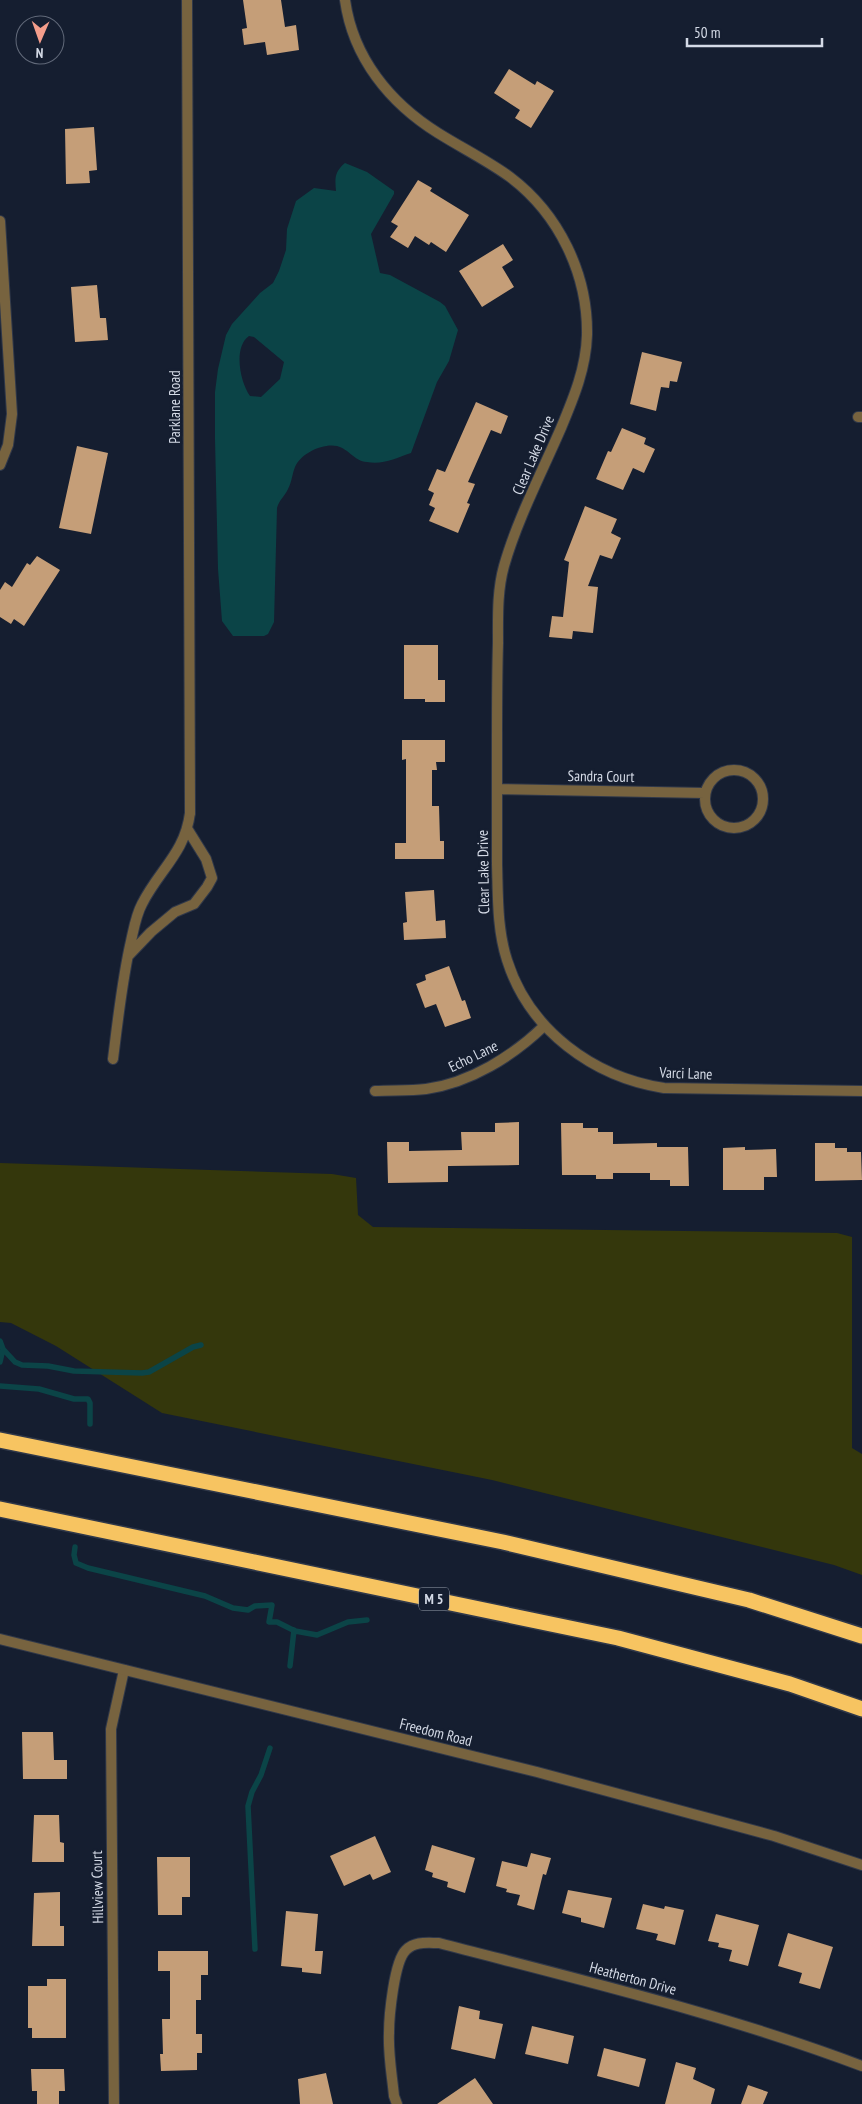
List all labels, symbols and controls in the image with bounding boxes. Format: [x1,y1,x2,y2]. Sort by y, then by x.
north arrow [15,15,65,65]
scale bar [687,15,822,47]
text: 50 m [694,23,720,42]
text: N [35,44,44,62]
street label: Parklane Road [165,370,184,444]
street label: Clear Lake Drive [508,413,558,497]
street label: Sandra Court [567,766,635,786]
street label: Clear Lake Drive [473,830,493,914]
street label: Echo Lane [445,1036,501,1076]
street label: Varci Lane [658,1063,713,1083]
road number: M 5 [419,1588,449,1610]
street label: Freedom Road [398,1714,474,1750]
street label: Hillview Court [87,1850,107,1924]
street label: Heatherton Drive [587,1957,679,1999]

